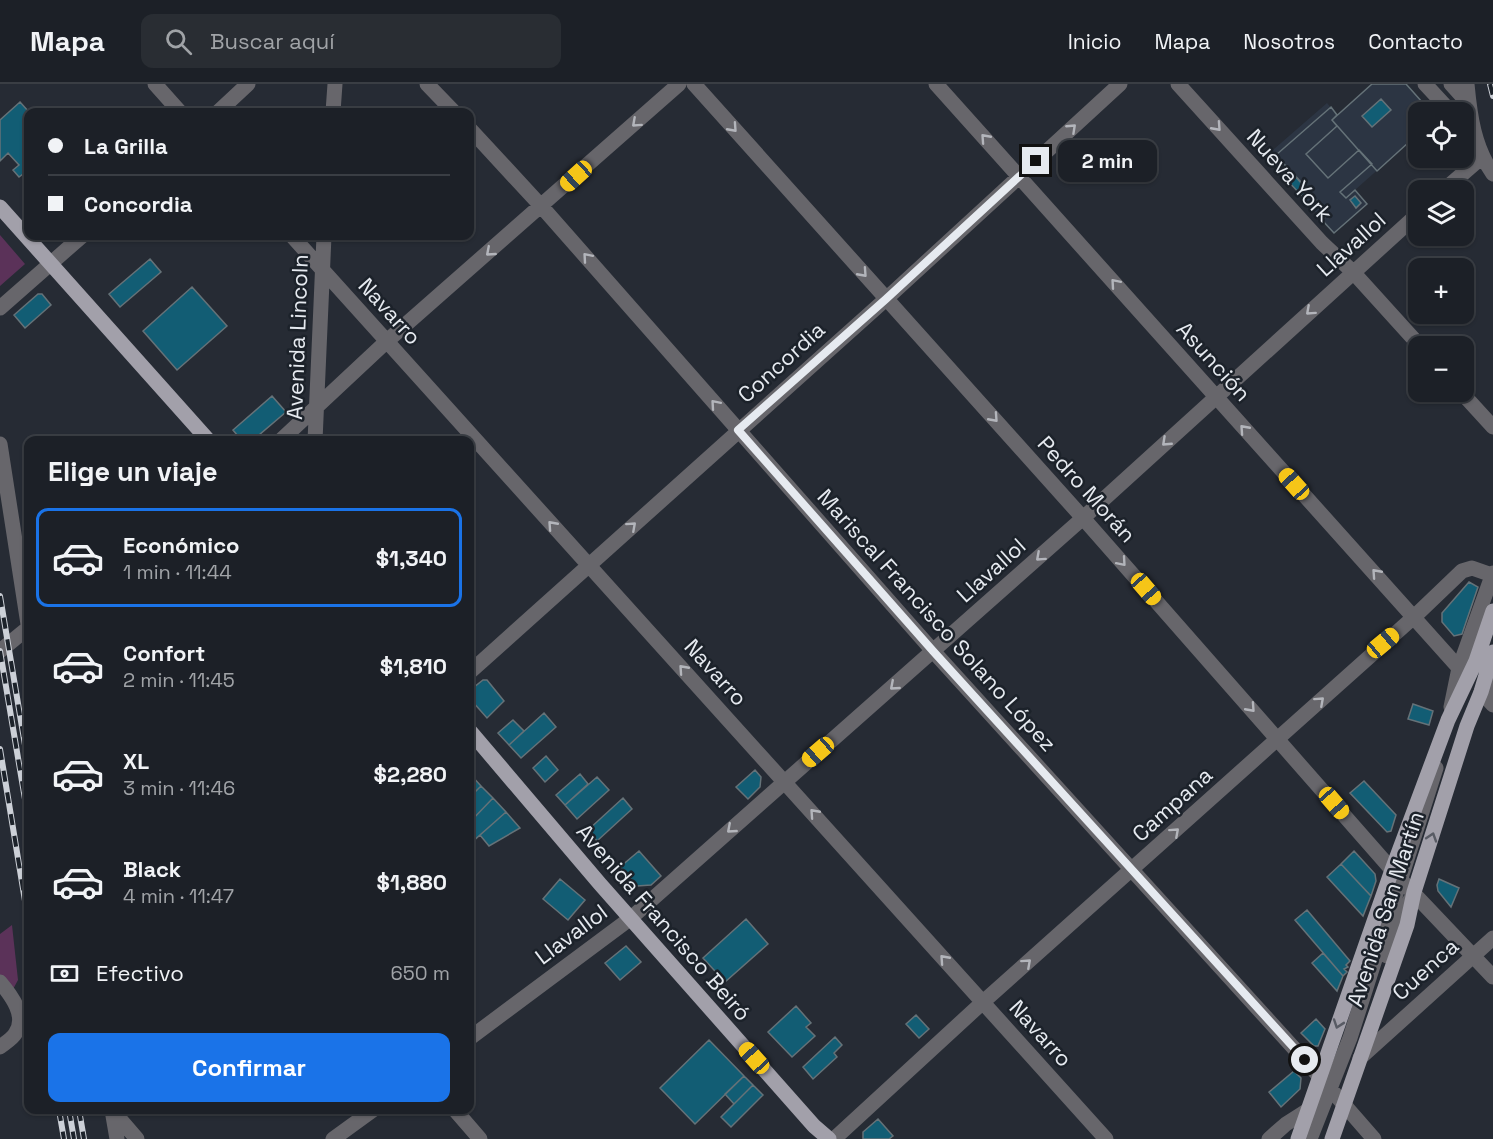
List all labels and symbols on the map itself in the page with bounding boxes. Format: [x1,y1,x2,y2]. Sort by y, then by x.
one-way arrow [632,116,643,127]
one-way arrow [726,121,737,131]
one-way arrow [1210,121,1221,131]
street label: Nueva York [1241,123,1339,227]
one-way arrow [1066,124,1076,135]
one-way arrow [981,134,992,144]
callout: 2 min [1057,140,1156,182]
route end [1022,147,1049,174]
car [557,157,595,195]
street label: Llavallol [1311,206,1391,282]
one-way arrow [486,245,497,256]
one-way arrow [583,253,594,264]
street label: Avenida Lincoln [280,254,314,420]
one-way arrow [856,266,867,277]
street label: Navarro [353,272,427,350]
one-way arrow [1111,279,1122,290]
one-way arrow [1306,304,1317,315]
street label: Concordia [731,315,831,409]
street label: Asunción [1171,315,1257,407]
one-way arrow [711,400,722,411]
one-way arrow [987,411,998,422]
one-way arrow [1240,425,1251,436]
street label: Pedro Morán [1032,430,1142,548]
one-way arrow [1162,435,1173,446]
car [1275,465,1313,503]
street label: Mariscal Francisco Solano López [812,483,1062,757]
one-way arrow [548,521,559,532]
one-way arrow [625,523,636,534]
street label: Llavallol [951,532,1031,608]
one-way arrow [1036,550,1047,561]
one-way arrow [1115,555,1126,566]
one-way arrow [1372,569,1383,580]
car [1127,570,1165,608]
car [1363,625,1403,661]
street label: Navarro [679,633,753,711]
one-way arrow [679,665,690,676]
one-way arrow [890,679,900,690]
one-way arrow [1313,697,1324,708]
one-way arrow [1244,701,1255,712]
car [799,733,837,771]
street label: Campana [1126,760,1218,847]
car [1315,784,1353,822]
street label: Avenida San Martín [1340,808,1430,1010]
one-way arrow [810,809,821,820]
street label: Avenida Francisco Beiró [571,818,757,1026]
one-way arrow [727,821,738,832]
one-way arrow [1168,828,1179,839]
one-way arrow [1424,832,1437,843]
street label: Llavallol [529,898,613,970]
street label: Cuenca [1386,932,1464,1006]
one-way arrow [940,955,951,965]
one-way arrow [1020,960,1031,971]
street label: Navarro [1004,994,1078,1072]
one-way arrow [1333,1018,1346,1029]
car [735,1039,773,1077]
route start [1291,1046,1318,1073]

